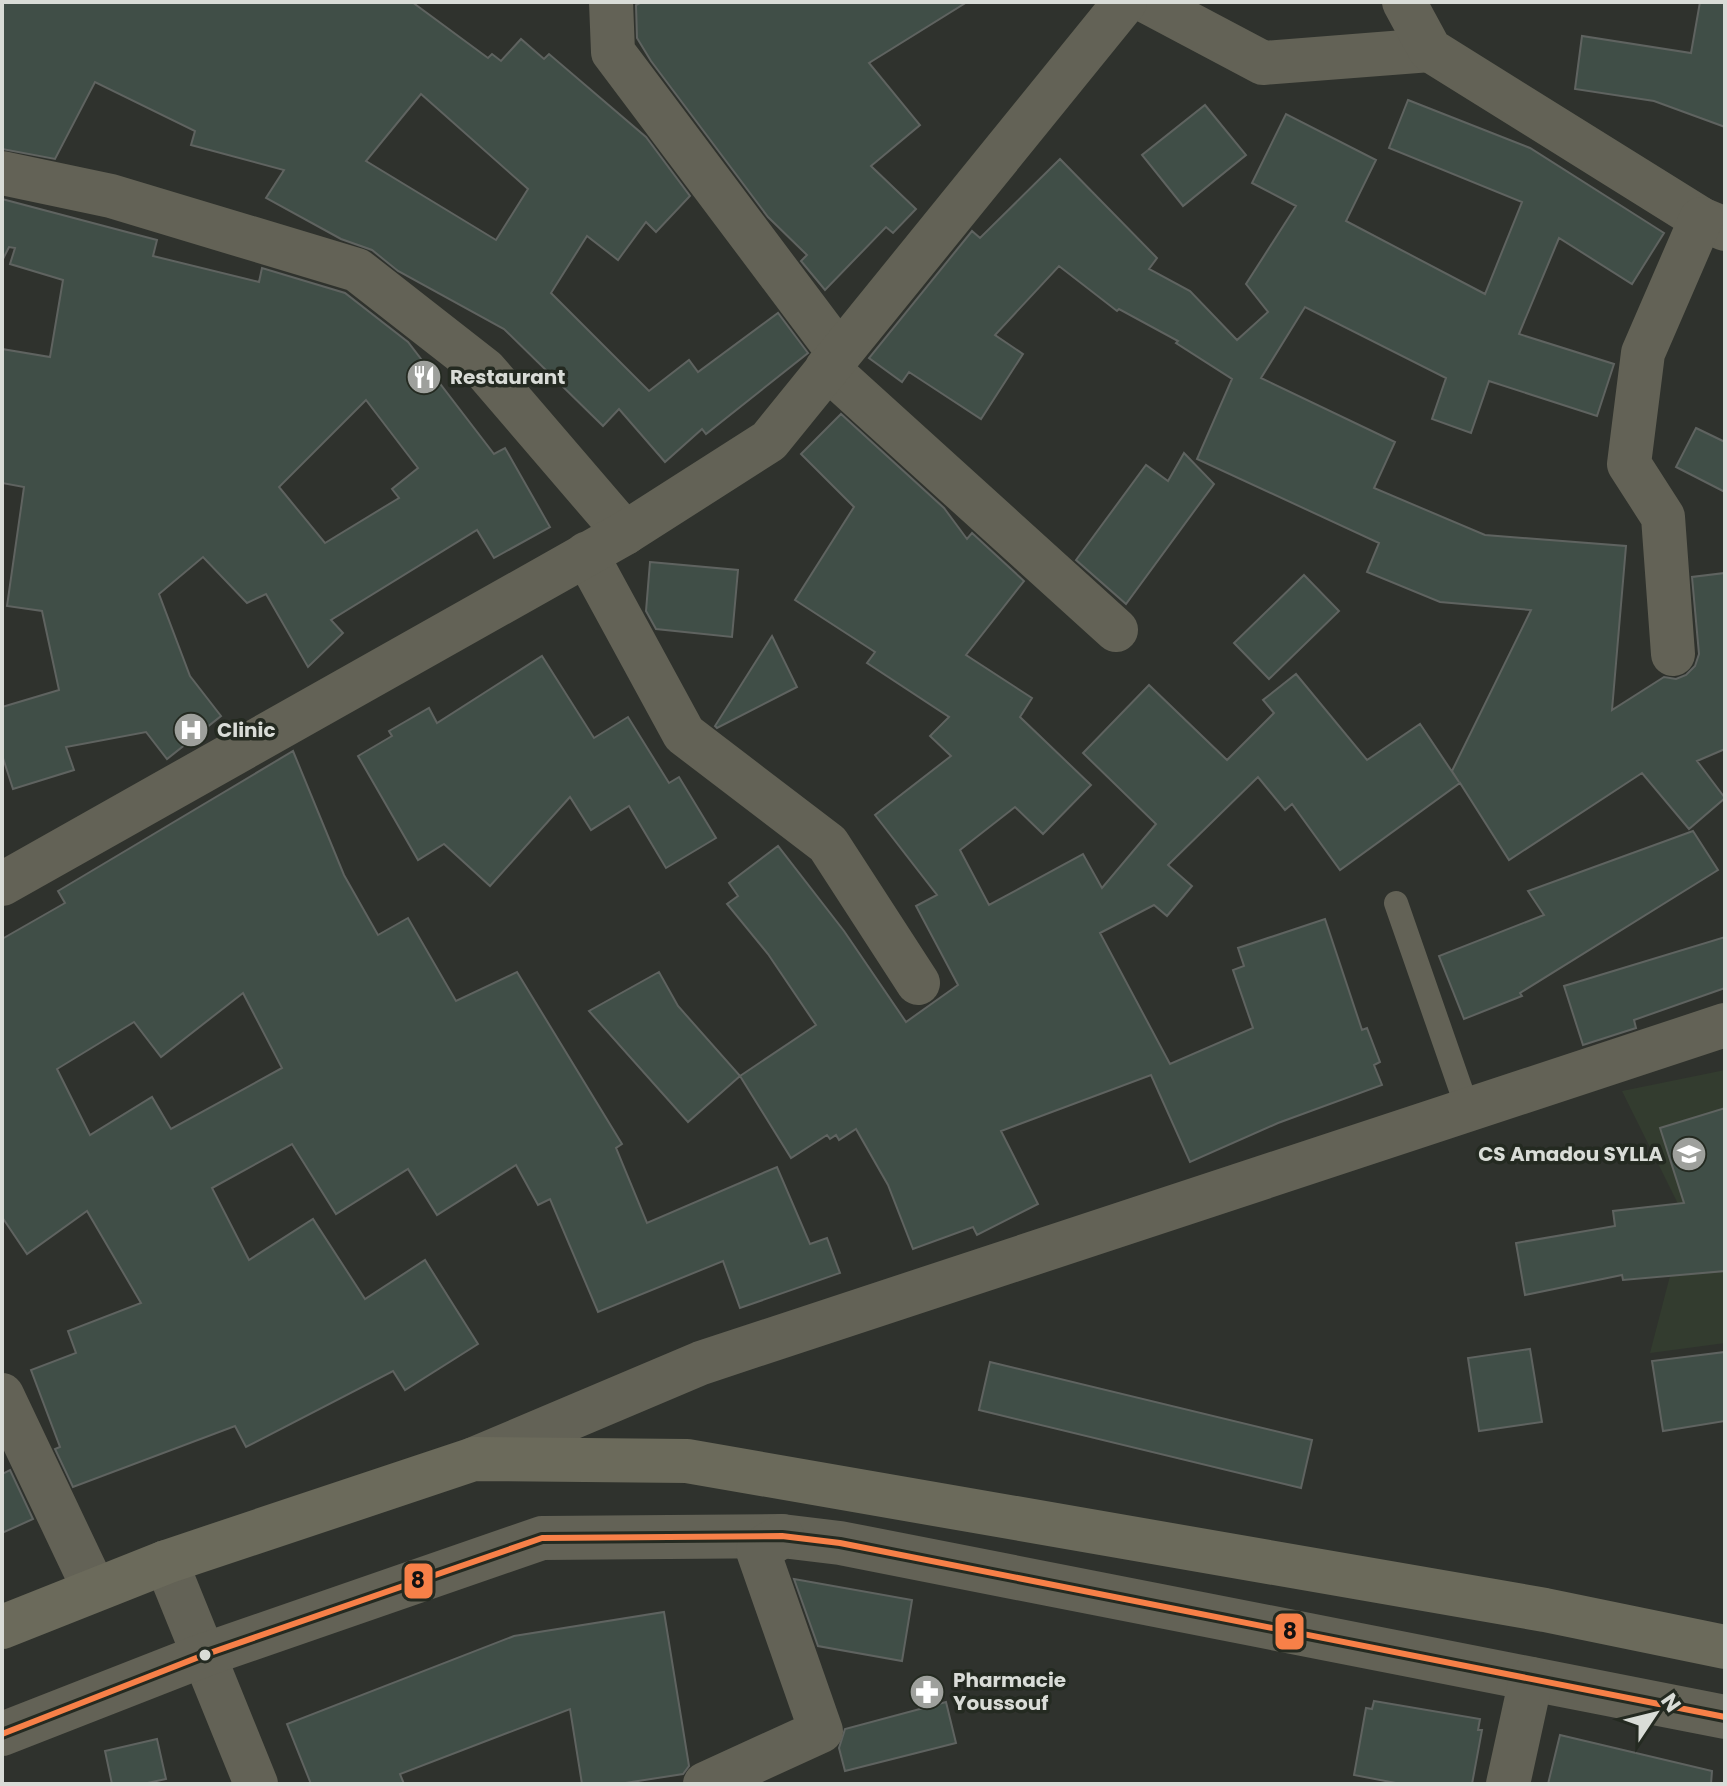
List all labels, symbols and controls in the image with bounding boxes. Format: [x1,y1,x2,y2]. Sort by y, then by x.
restaurant icon: Restaurant [405,358,443,396]
place label: Restaurant [450,363,565,391]
hospital icon: Clinic [172,711,210,749]
place label: Clinic [217,716,276,744]
school or university icon: CS Amadou SYLLA [1670,1135,1708,1173]
place label: CS Amadou SYLLA [1478,1140,1663,1168]
line badge: 8 [403,1562,434,1600]
text: 8 [411,1565,425,1596]
line badge: 8 [1274,1612,1305,1651]
text: 8 [1283,1616,1297,1647]
unlabelled marker [197,1647,213,1663]
place label: Pharmacie Youssouf [953,1666,1066,1717]
pharmacy icon: Pharmacie Youssouf [908,1673,946,1711]
north arrow [1615,1674,1695,1754]
text: N [1654,1687,1688,1718]

